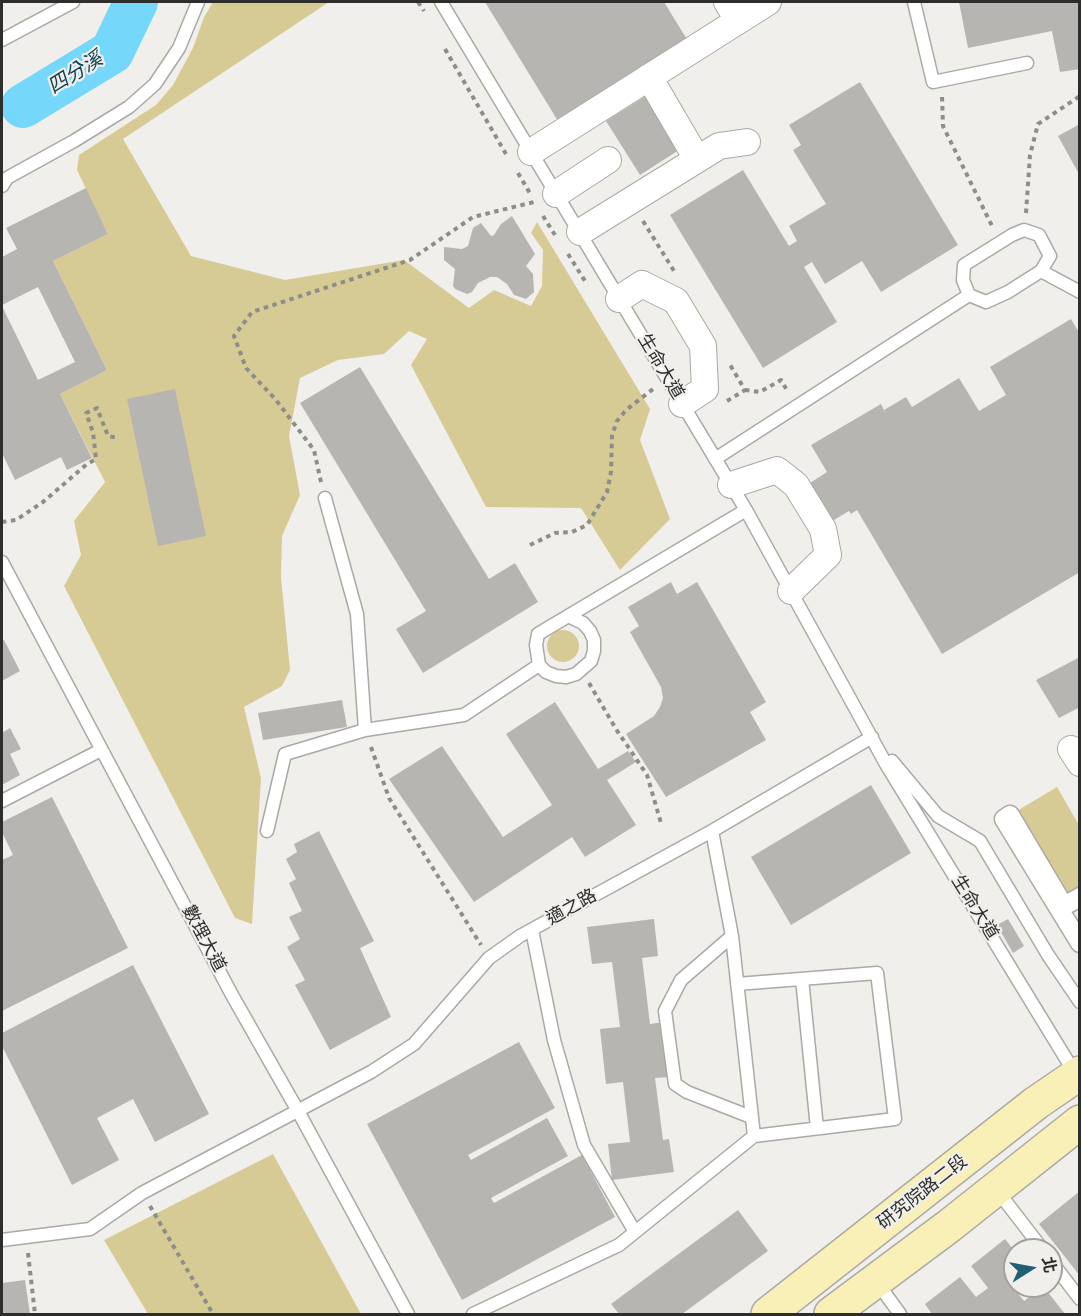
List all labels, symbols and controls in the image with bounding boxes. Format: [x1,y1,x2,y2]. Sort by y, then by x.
water label: 四分溪 [44,48,108,100]
street label: 生命大道 [632,331,688,403]
street label: 生命大道 [946,872,1002,944]
street label: 適之路 [543,885,601,931]
street label: 數理大道 [177,902,229,976]
street label: 研究院路二段 [874,1151,972,1235]
north arrow [1003,1238,1063,1298]
text: 北 [1036,1255,1062,1275]

